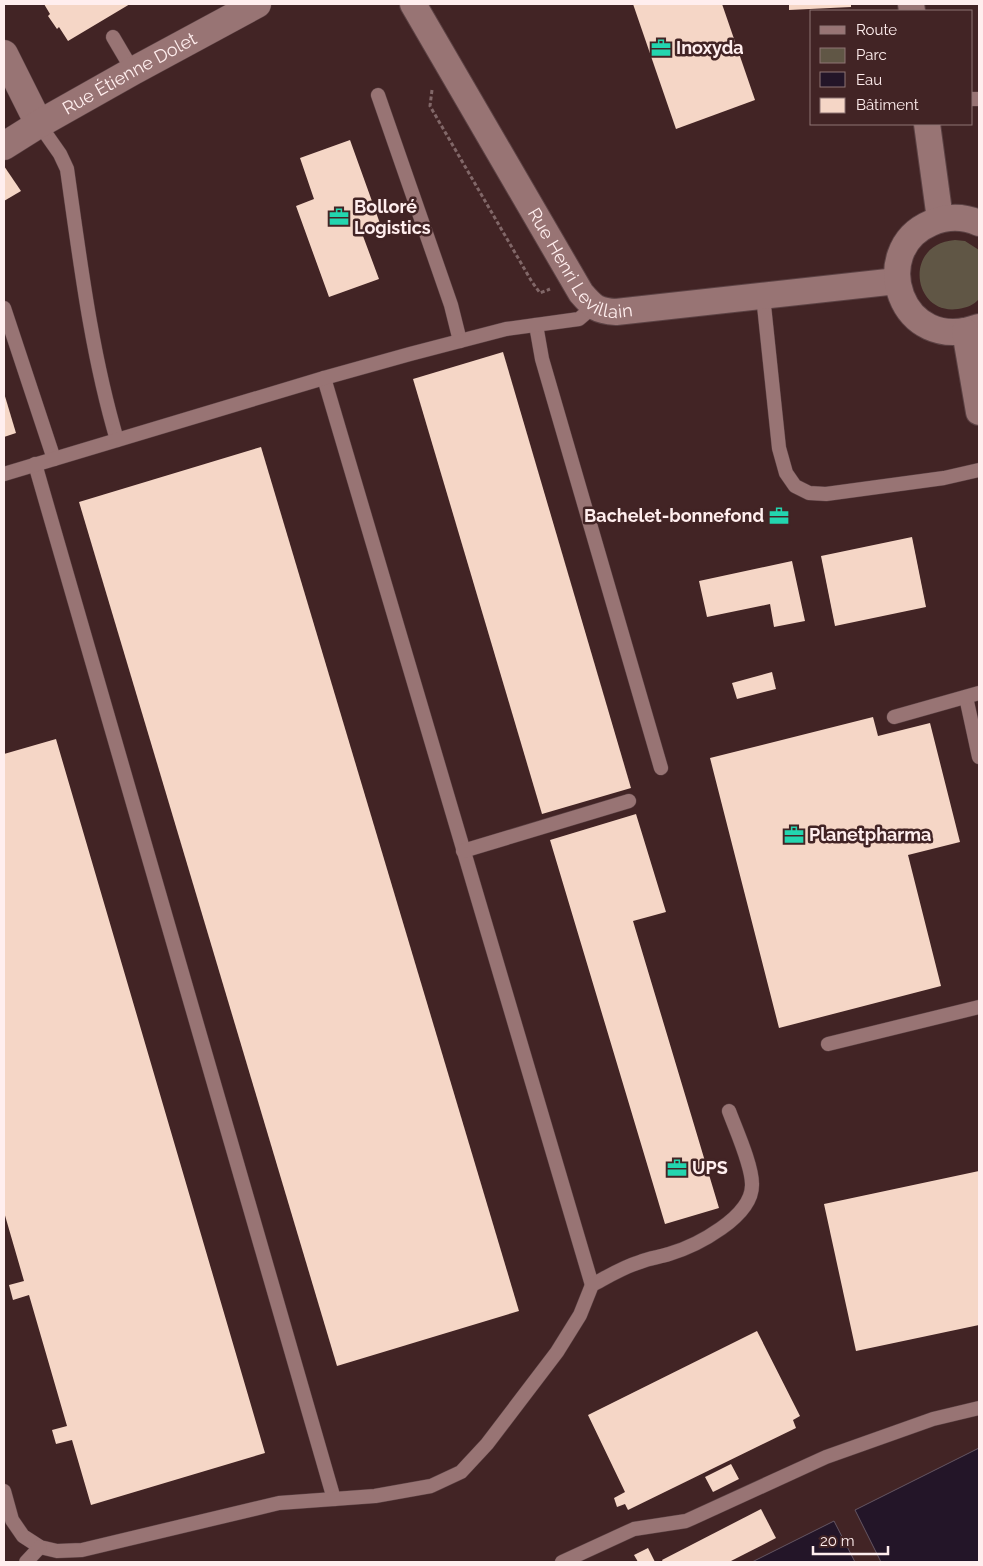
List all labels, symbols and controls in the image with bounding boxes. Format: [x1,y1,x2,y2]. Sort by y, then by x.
legend [810,10,973,125]
text: Route [856,21,897,39]
street label: Rue Étienne Dolet [59,28,200,119]
office icon: Inoxyda [650,37,672,59]
place label: Inoxyda [676,37,744,58]
text: Parc [856,46,887,64]
text: Eau [856,71,882,89]
text: Bâtiment [856,96,919,114]
place label: Bolloré Logistics [354,196,431,238]
street label: Rue Henri Levillain [524,204,634,322]
office icon: Bolloré Logistics [328,206,350,228]
place label: Bachelet-bonnefond [584,505,764,526]
office icon: Bachelet-bonnefond [768,505,790,527]
office icon: Planetpharma [783,824,805,846]
place label: Planetpharma [809,824,931,845]
office icon: UPS [666,1157,688,1179]
place label: UPS [692,1157,728,1178]
scale bar [813,1524,888,1556]
text: 20 m [820,1532,855,1550]

